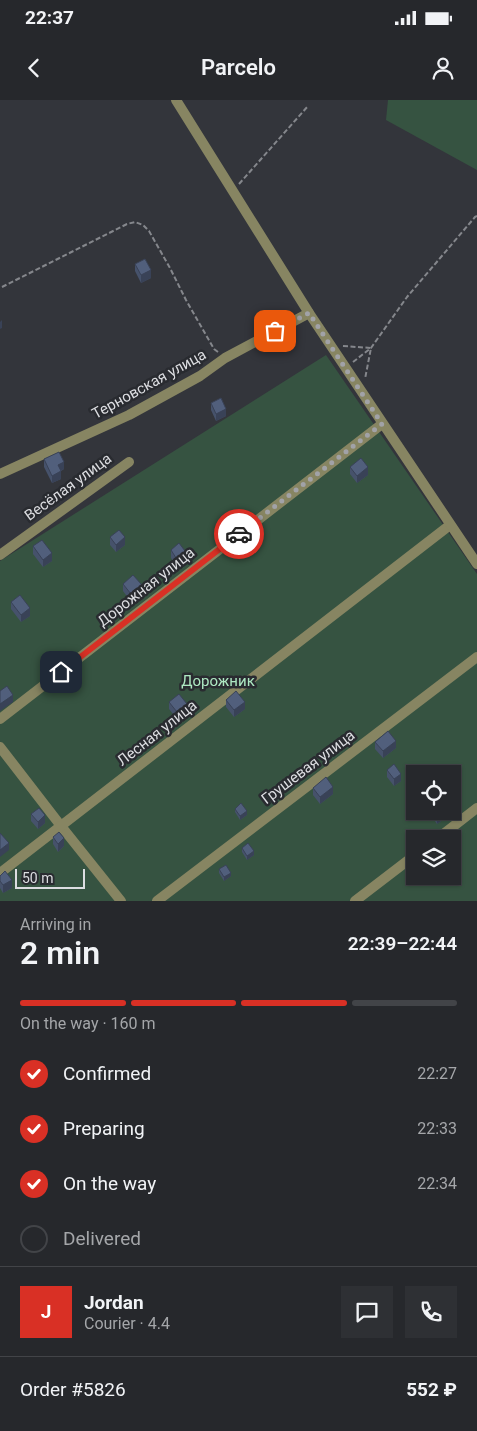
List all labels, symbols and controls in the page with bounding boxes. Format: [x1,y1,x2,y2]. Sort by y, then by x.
text: 22:37 [25,6,74,29]
icon: back [20,54,48,82]
icon: person [429,54,457,82]
text: Parcelo [201,55,276,80]
pin [254,310,296,352]
icon: bag [261,317,289,345]
street label: Терновская улица [89,345,209,423]
street label: Весёлая улица [21,449,115,525]
courier [214,509,264,559]
icon: car [225,520,253,548]
street label: Дорожная улица [94,544,198,630]
pin [40,651,82,693]
icon: home [47,658,75,686]
park label: Дорожник [181,672,255,690]
street label: Лесная улица [113,696,201,770]
street label: Грушевая улица [258,726,358,808]
map controls [406,765,461,885]
button: locate [406,765,461,820]
button: layers [406,830,461,885]
scale bar [15,866,85,889]
text: 50 m [22,870,54,886]
text: Arriving in [20,915,91,934]
text: 22:39–22:44 [348,932,457,955]
text: 2 min [20,934,100,972]
text: On the way · 160 m [20,1014,156,1033]
icon: check [20,1060,48,1088]
text: Confirmed [63,1062,151,1085]
text: 22:27 [417,1064,457,1083]
icon: check [20,1115,48,1143]
text: Preparing [63,1117,145,1140]
text: 22:33 [417,1119,457,1138]
icon: check [20,1170,48,1198]
text: On the way [63,1172,156,1195]
text: 22:34 [417,1174,457,1193]
text: Delivered [63,1227,141,1250]
button: chat [341,1286,393,1338]
button: phone [405,1286,457,1338]
text: Jordan [84,1291,144,1314]
text: J [41,1300,51,1323]
text: Courier · 4.4 [84,1314,170,1333]
text: Order #5826 [20,1378,126,1401]
text: 552 ₽ [406,1378,457,1401]

